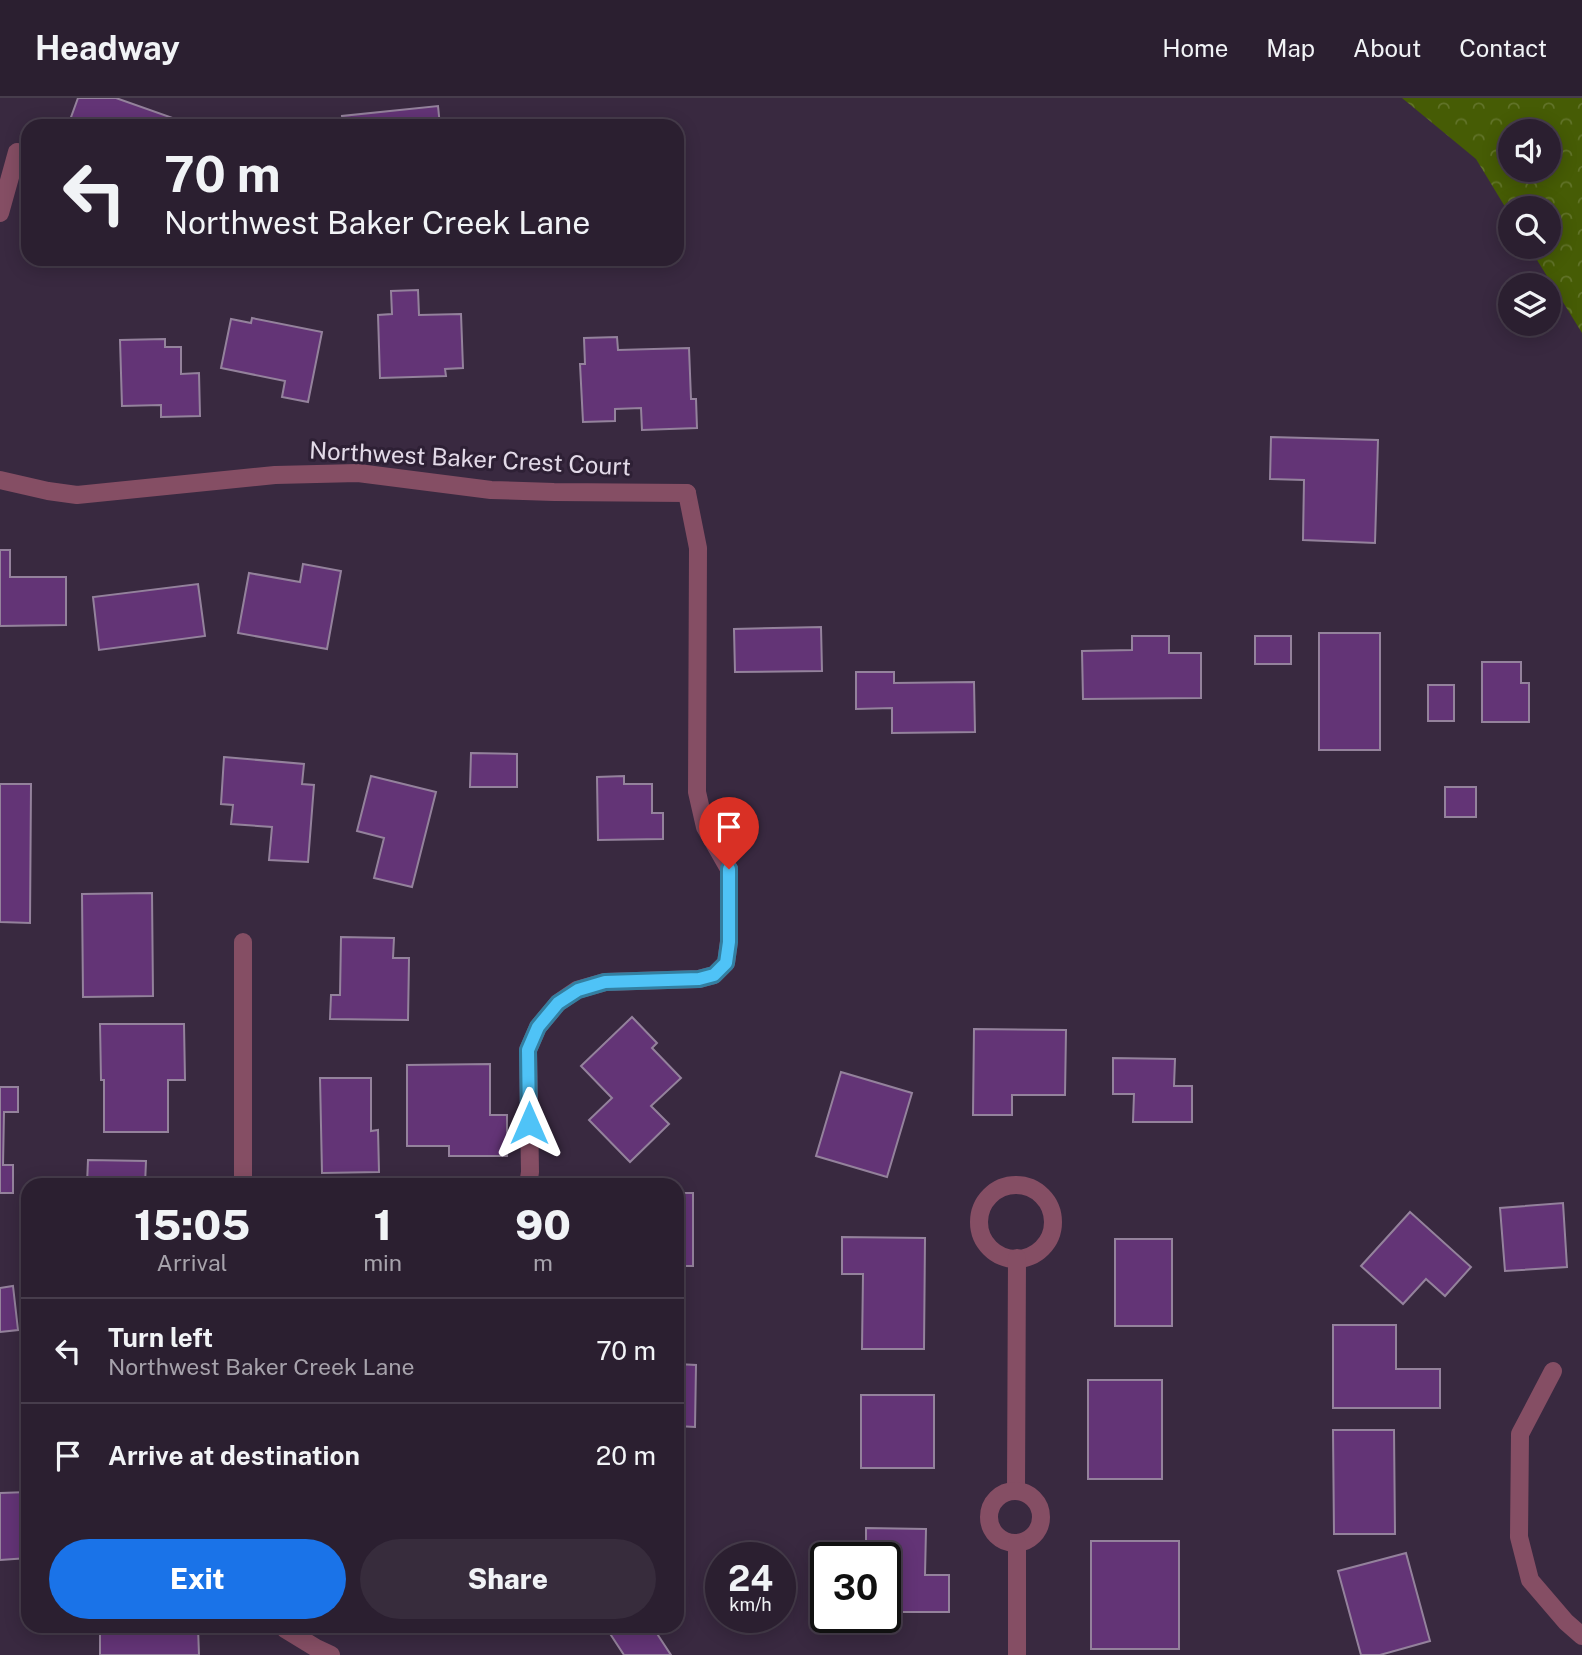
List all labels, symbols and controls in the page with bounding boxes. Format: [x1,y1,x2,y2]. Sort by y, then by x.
text: Headway [35,29,180,67]
text: Home [1162,34,1228,62]
text: Map [1266,34,1315,62]
text: About [1353,34,1421,62]
text: Contact [1459,34,1547,62]
map controls [1498,119,1561,336]
button: sound [1498,119,1561,182]
text: 70 m [164,145,281,203]
icon: left [49,147,140,238]
button: search [1498,196,1561,259]
text: Northwest Baker Creek Lane [164,204,590,241]
button: layers [1498,273,1561,336]
street label: Northwest Baker Crest Court [308,436,632,480]
pin [699,797,759,869]
icon: arrive [710,808,748,846]
position arrow [492,1086,566,1160]
text: 15:05 [134,1200,250,1249]
text: 1 [373,1200,392,1249]
text: 90 [515,1200,571,1249]
text: Arrival [157,1249,228,1276]
text: min [363,1249,402,1276]
text: m [533,1249,553,1276]
text: Turn left [108,1322,213,1353]
icon: left [49,1332,87,1370]
text: 70 m [596,1335,656,1366]
text: Northwest Baker Creek Lane [108,1353,415,1380]
icon: arrive [49,1437,87,1475]
text: Arrive at destination [108,1440,360,1471]
text: 20 m [596,1440,656,1471]
button: Exit [49,1539,346,1619]
button: Share [360,1539,656,1619]
speed limit sign: 30 [810,1542,901,1633]
text: 24 [728,1558,773,1599]
text: km/h [729,1594,772,1615]

